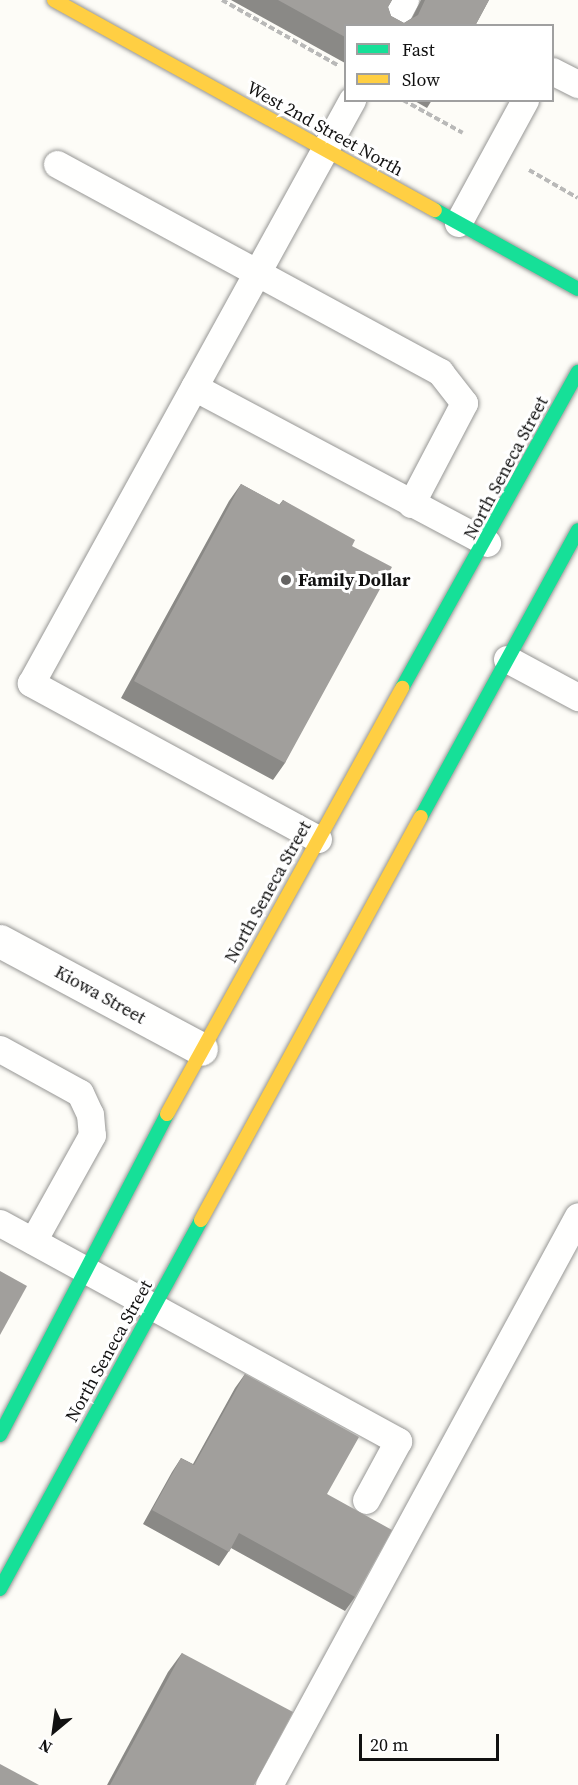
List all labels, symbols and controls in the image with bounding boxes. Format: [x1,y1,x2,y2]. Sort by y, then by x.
legend [344,24,554,102]
text: Fast [402,37,435,62]
text: Slow [402,67,440,92]
street label: West 2nd Street North [243,77,407,181]
street label: North Seneca Street [459,393,553,543]
place label: Family Dollar [298,569,410,591]
marker: Family Dollar [279,573,293,587]
street label: North Seneca Street [220,817,316,967]
street label: Kiowa Street [51,961,149,1029]
street label: North Seneca Street [61,1276,157,1426]
north arrow [24,1701,84,1761]
scale bar [362,1722,502,1760]
text: 20 m [370,1732,408,1757]
text: N [35,1734,56,1759]

